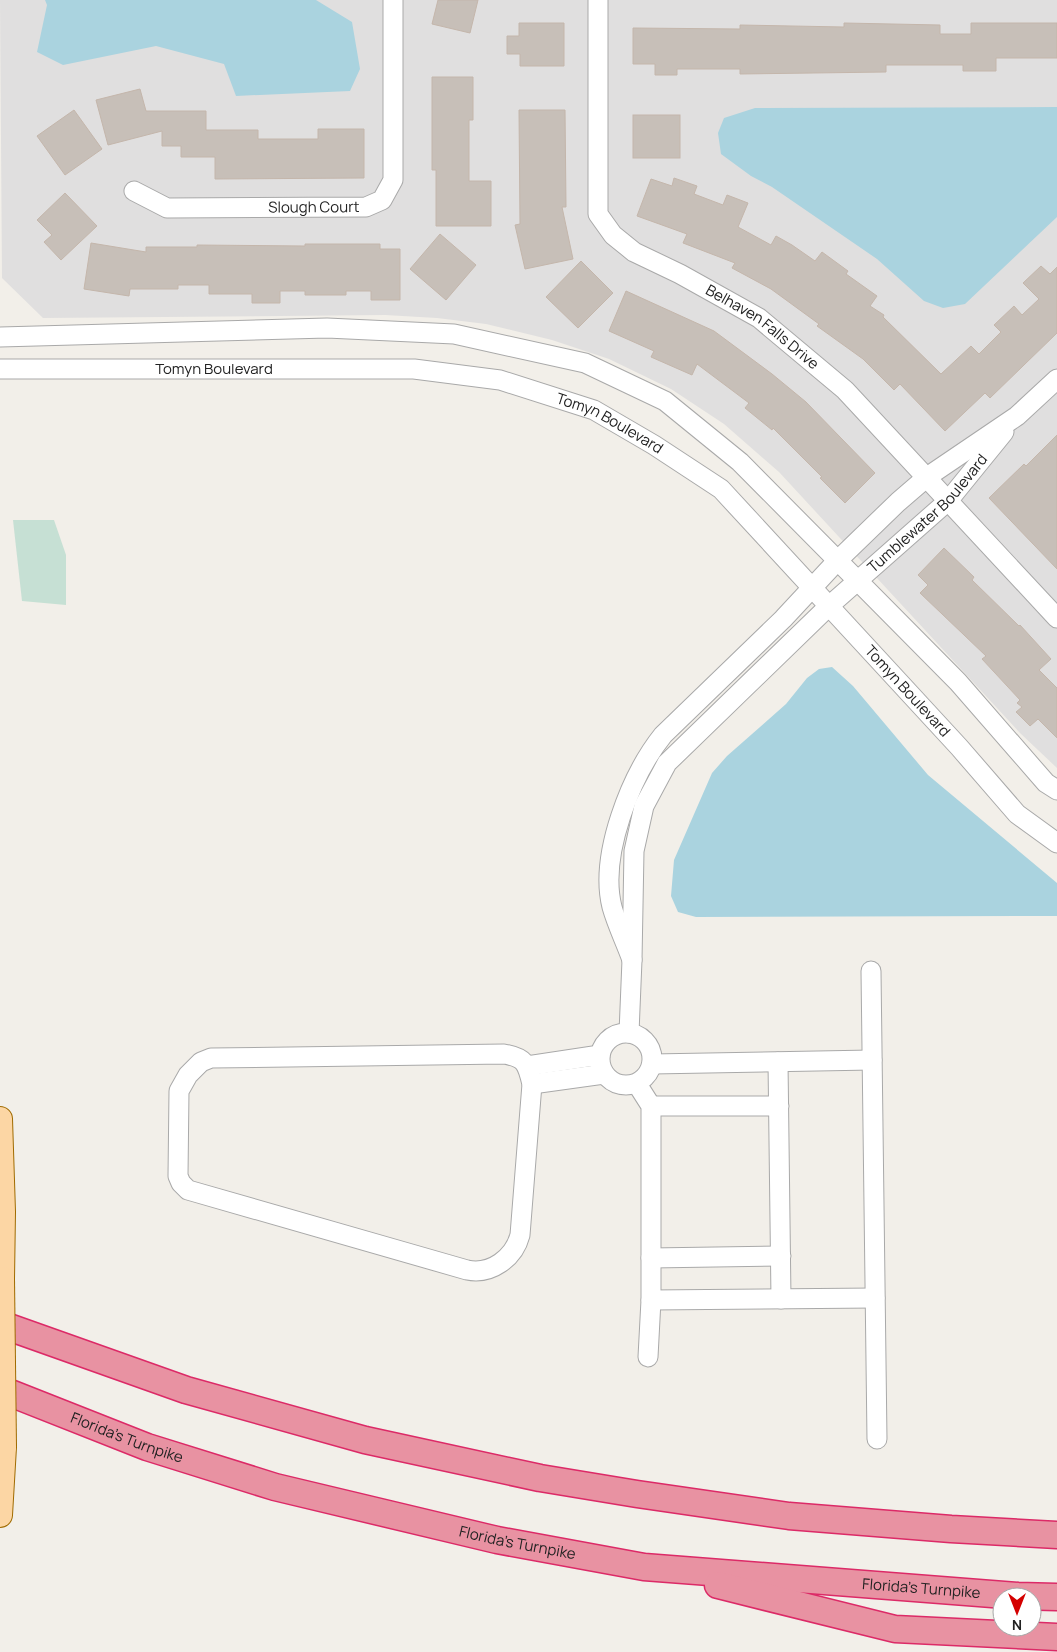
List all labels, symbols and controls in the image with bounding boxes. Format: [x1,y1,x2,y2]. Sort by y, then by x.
street label: Slough Court [268,196,360,217]
street label: Belhaven Falls Drive [702,279,824,374]
street label: Tomyn Boulevard [155,358,273,379]
street label: Tomyn Boulevard [554,388,668,458]
street label: Tumblewater Boulevard [863,449,992,577]
street label: Tomyn Boulevard [860,640,955,741]
street label: Florida's Turnpike [68,1407,186,1468]
street label: Florida's Turnpike [457,1520,578,1564]
street label: Florida's Turnpike [861,1573,982,1603]
north arrow [992,1587,1042,1637]
text: N [1012,1616,1022,1635]

